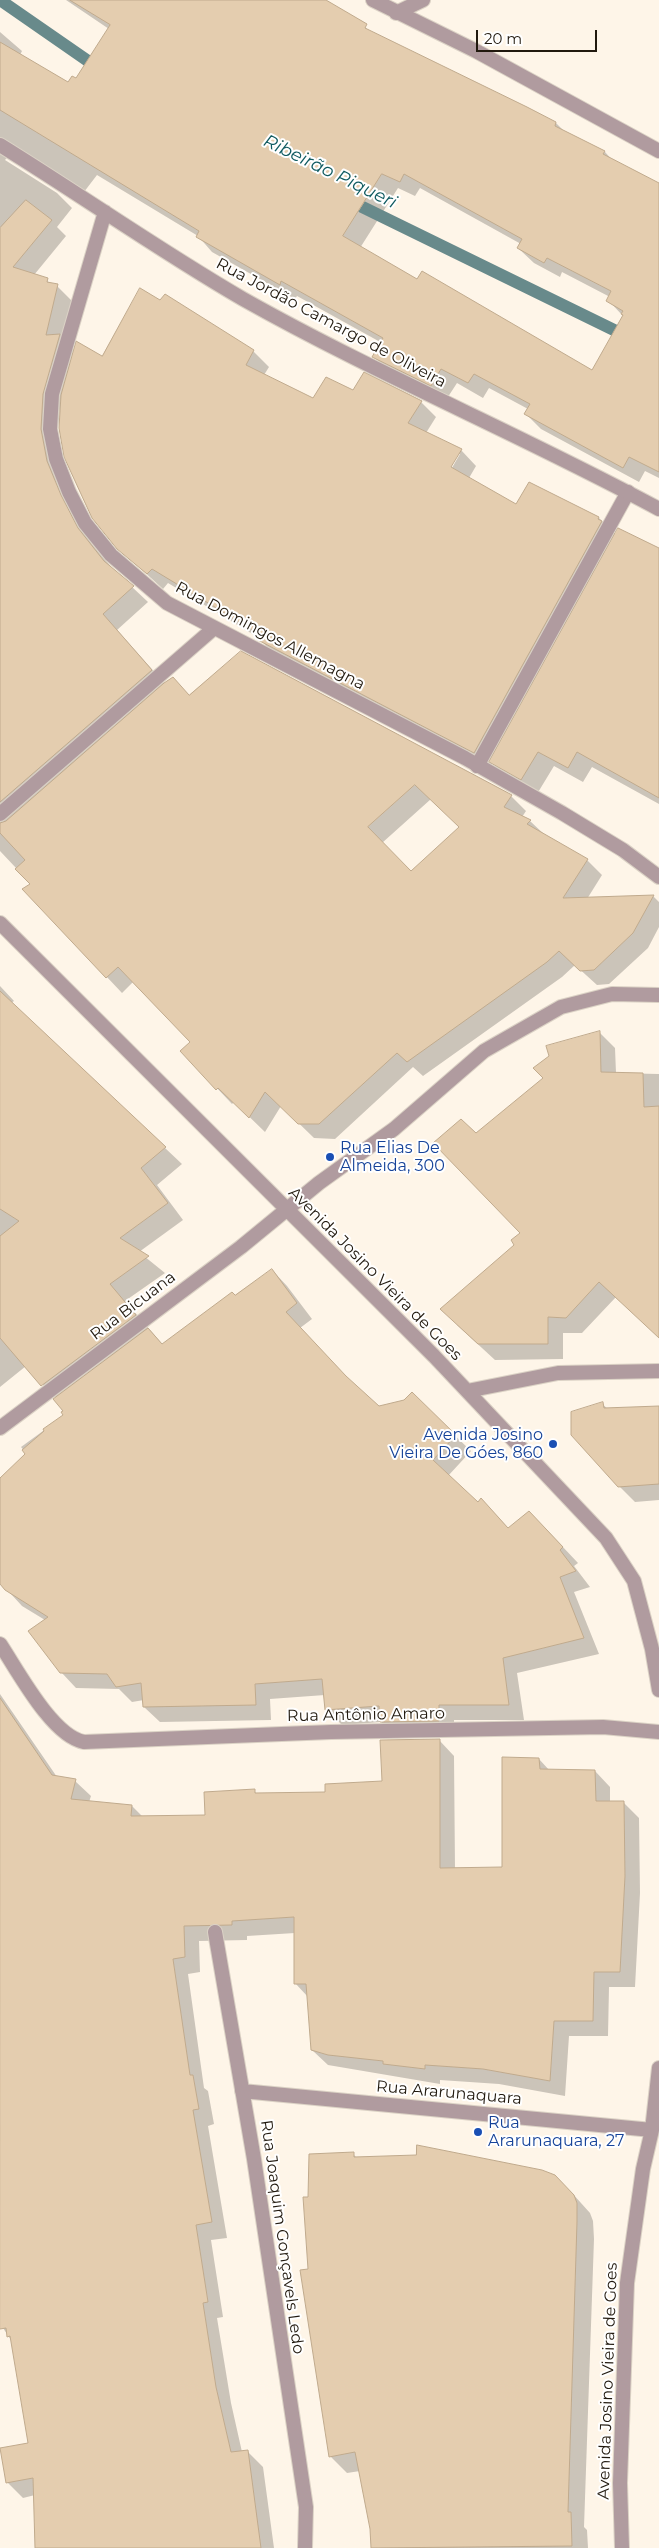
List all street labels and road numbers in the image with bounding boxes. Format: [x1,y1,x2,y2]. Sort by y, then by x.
street label: Rua Jordão Camargo de Oliveira [213,254,449,392]
street label: Rua Domingos Allemagna [172,578,368,694]
street label: Avenida Josino Vieira de Goes [284,1183,466,1365]
street label: Rua Bicuana [87,1268,179,1344]
street label: Rua Antônio Amaro [287,1704,445,1726]
street label: Rua Ararunaquara [375,2077,523,2109]
street label: Rua Joaquim Gonçavels Ledo [256,2119,308,2355]
street label: Avenida Josino Vieira de Goes [594,2262,622,2500]

